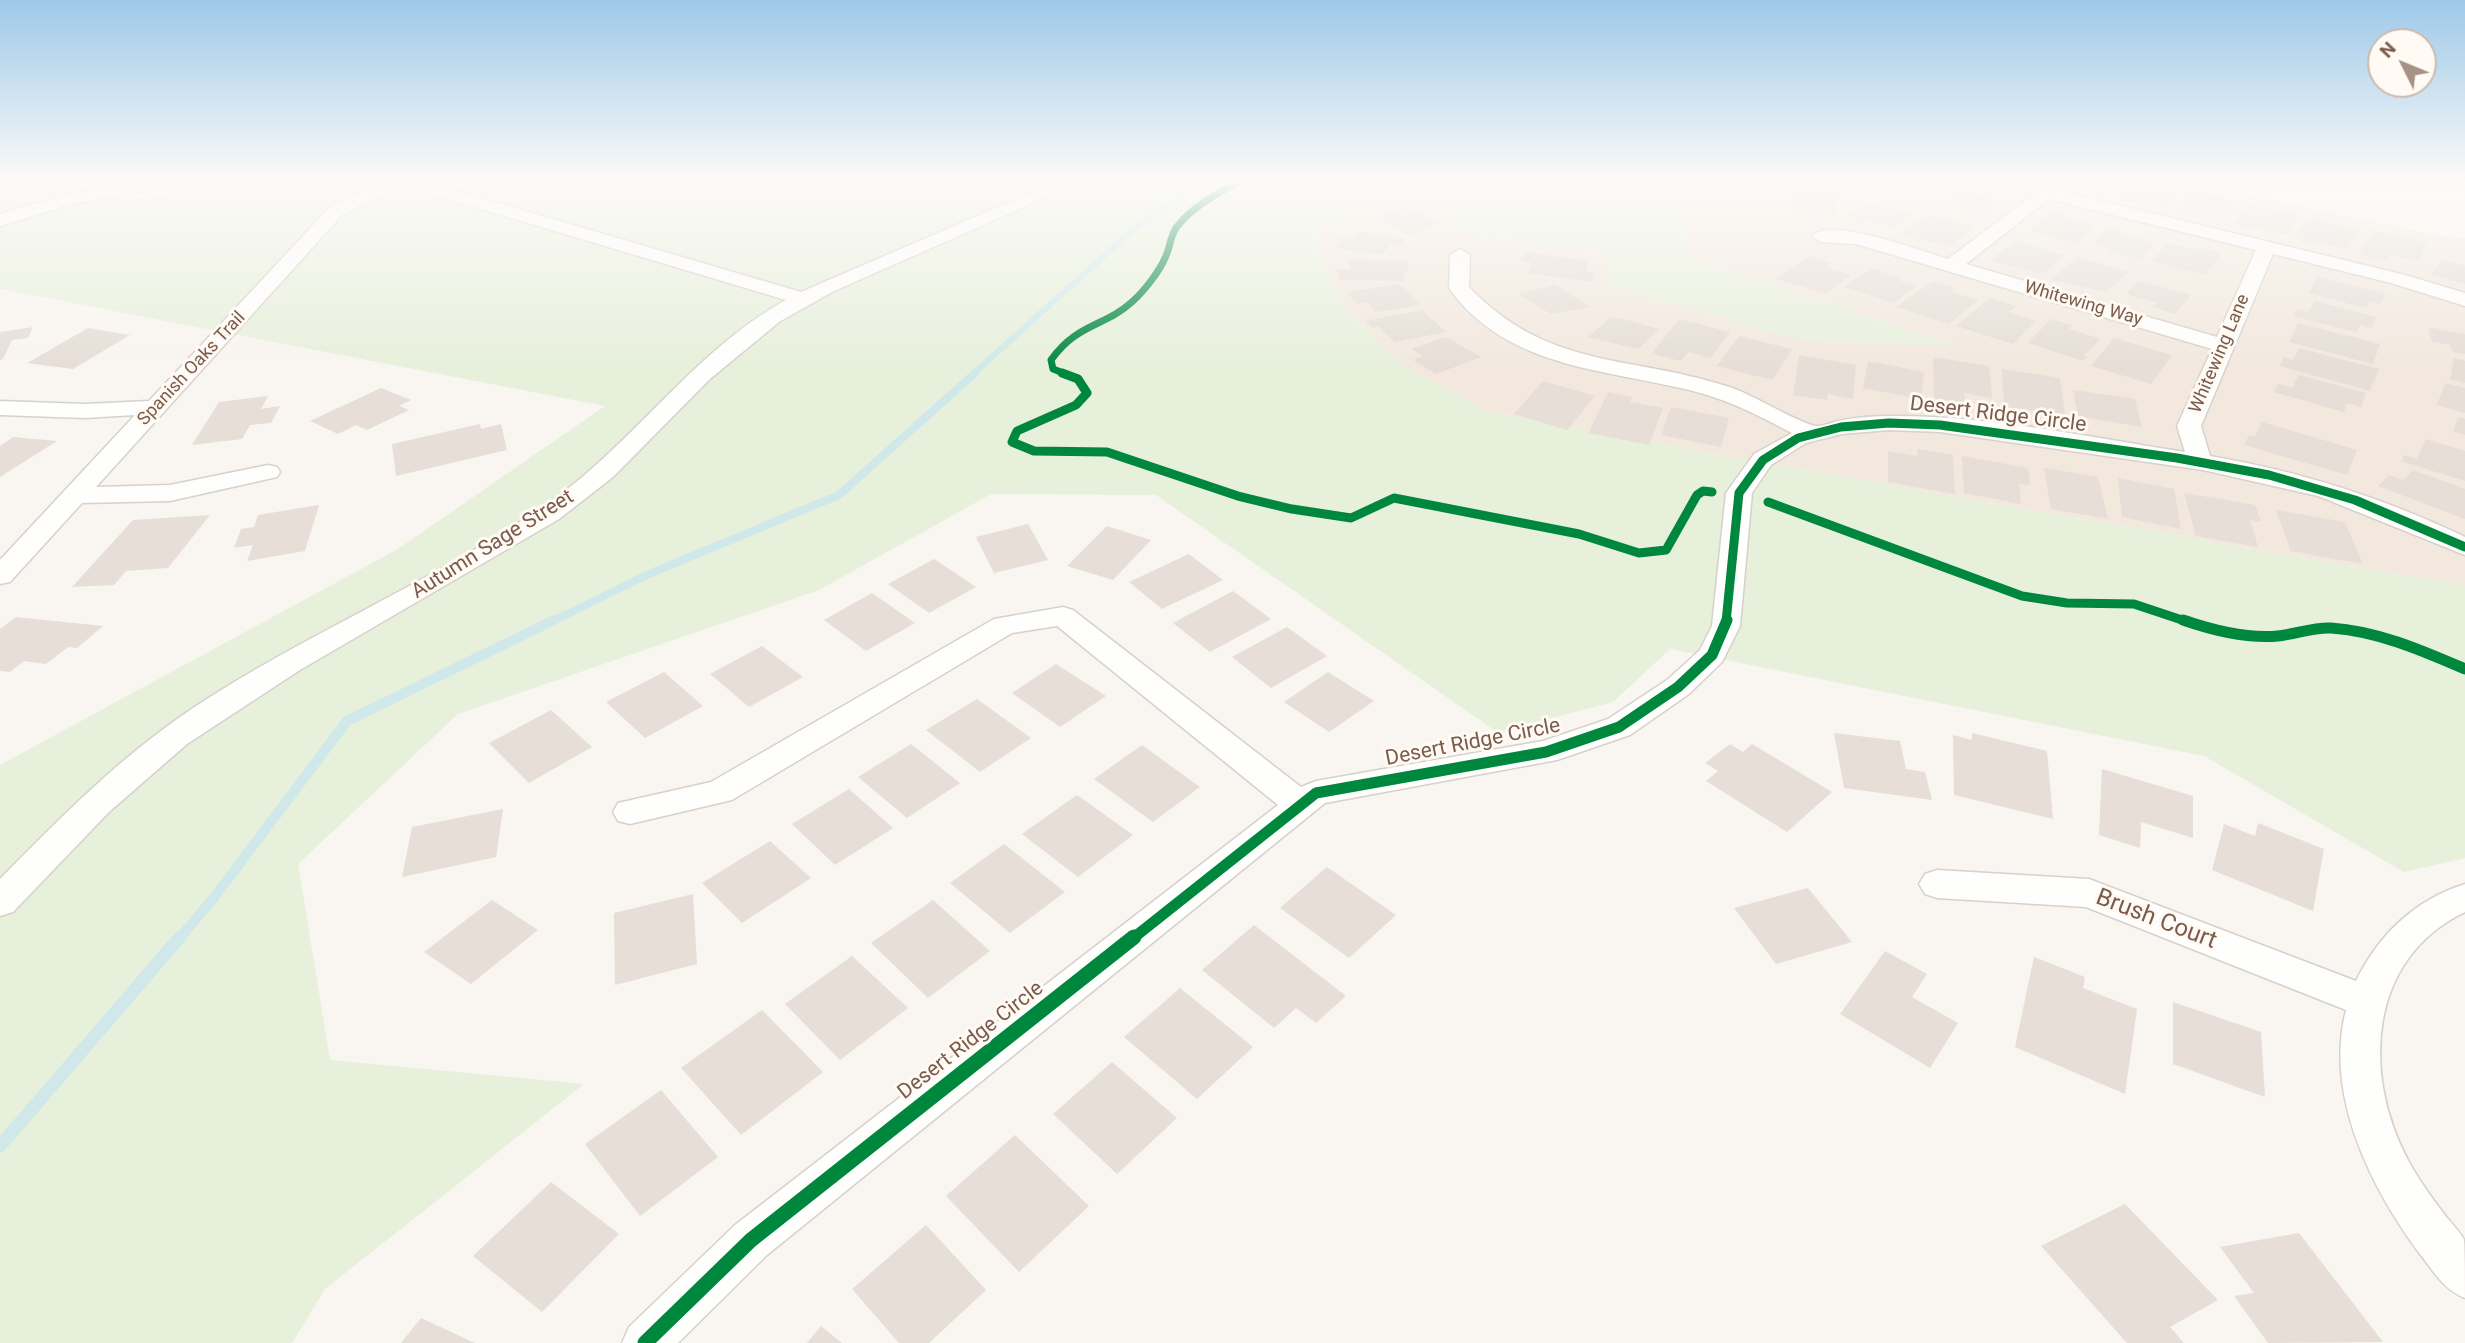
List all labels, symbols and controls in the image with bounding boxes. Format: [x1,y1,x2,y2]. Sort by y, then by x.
north arrow [2367,28,2437,98]
text: N [2375,37,2401,62]
street label: Whitewing Way [2021,277,2145,331]
street label: Whitewing Lane [2185,291,2255,417]
street label: Spanish Oaks Trail [134,308,250,430]
street label: Desert Ridge Circle [1908,392,2088,438]
street label: Autumn Sage Street [407,485,579,605]
street label: Desert Ridge Circle [1383,714,1563,772]
street label: Brush Court [2092,884,2220,956]
street label: Desert Ridge Circle [893,976,1049,1106]

